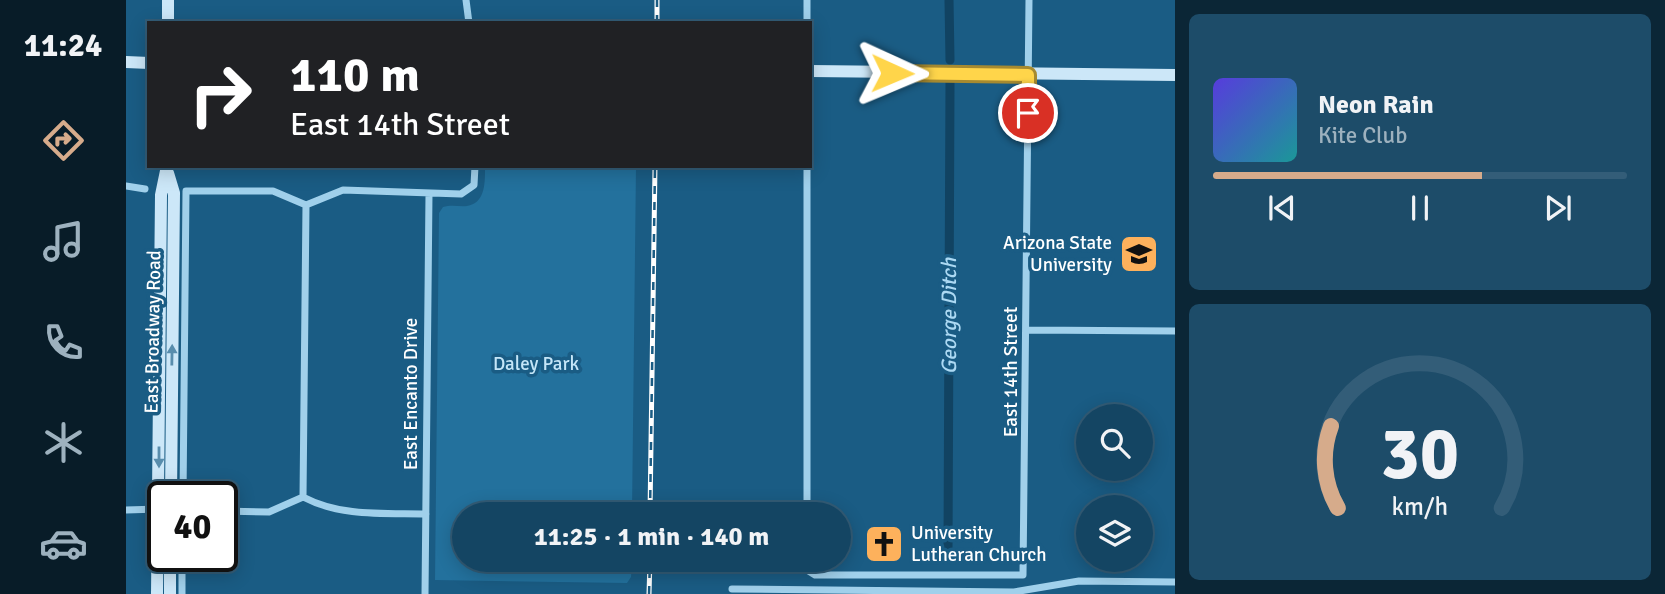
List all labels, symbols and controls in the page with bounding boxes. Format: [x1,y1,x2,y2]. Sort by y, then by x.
text: 11:24 [24,26,102,65]
position arrow [855,36,929,110]
text: 110 m [290,45,420,105]
icon: right [175,49,266,140]
pin [998,83,1058,143]
text: Neon Rain [1318,89,1434,121]
icon: arrive [1009,94,1047,132]
text: East 14th Street [290,105,510,144]
icon: directions [39,116,88,165]
text: Kite Club [1318,121,1407,150]
icon: previous [1263,189,1301,227]
icon: pause [1401,189,1439,227]
icon: next [1539,189,1577,227]
icon: music [39,217,88,266]
place label: Arizona State University [1003,231,1112,277]
school or university icon: Arizona State University [1118,233,1160,275]
street label: East Broadway Road [140,250,166,414]
water label: George Ditch [936,257,962,374]
street label: East 14th Street [999,306,1023,437]
icon: phone [39,318,88,367]
street label: East Encanto Drive [399,318,423,470]
one-way arrow [166,344,178,366]
park label: Daley Park [493,352,579,376]
map controls [1076,404,1153,572]
button: search [1076,404,1153,481]
text: 30 [1381,410,1459,499]
icon: climate [39,418,88,467]
one-way arrow [153,446,164,468]
speed limit sign: 40 [147,481,238,572]
text: km/h [1392,491,1448,522]
button: layers [1076,495,1153,572]
icon: car [39,519,88,568]
text: 11:25 · 1 min · 140 m [534,521,769,553]
place label: University Lutheran Church [911,521,1047,567]
church icon: University Lutheran Church [863,523,905,565]

